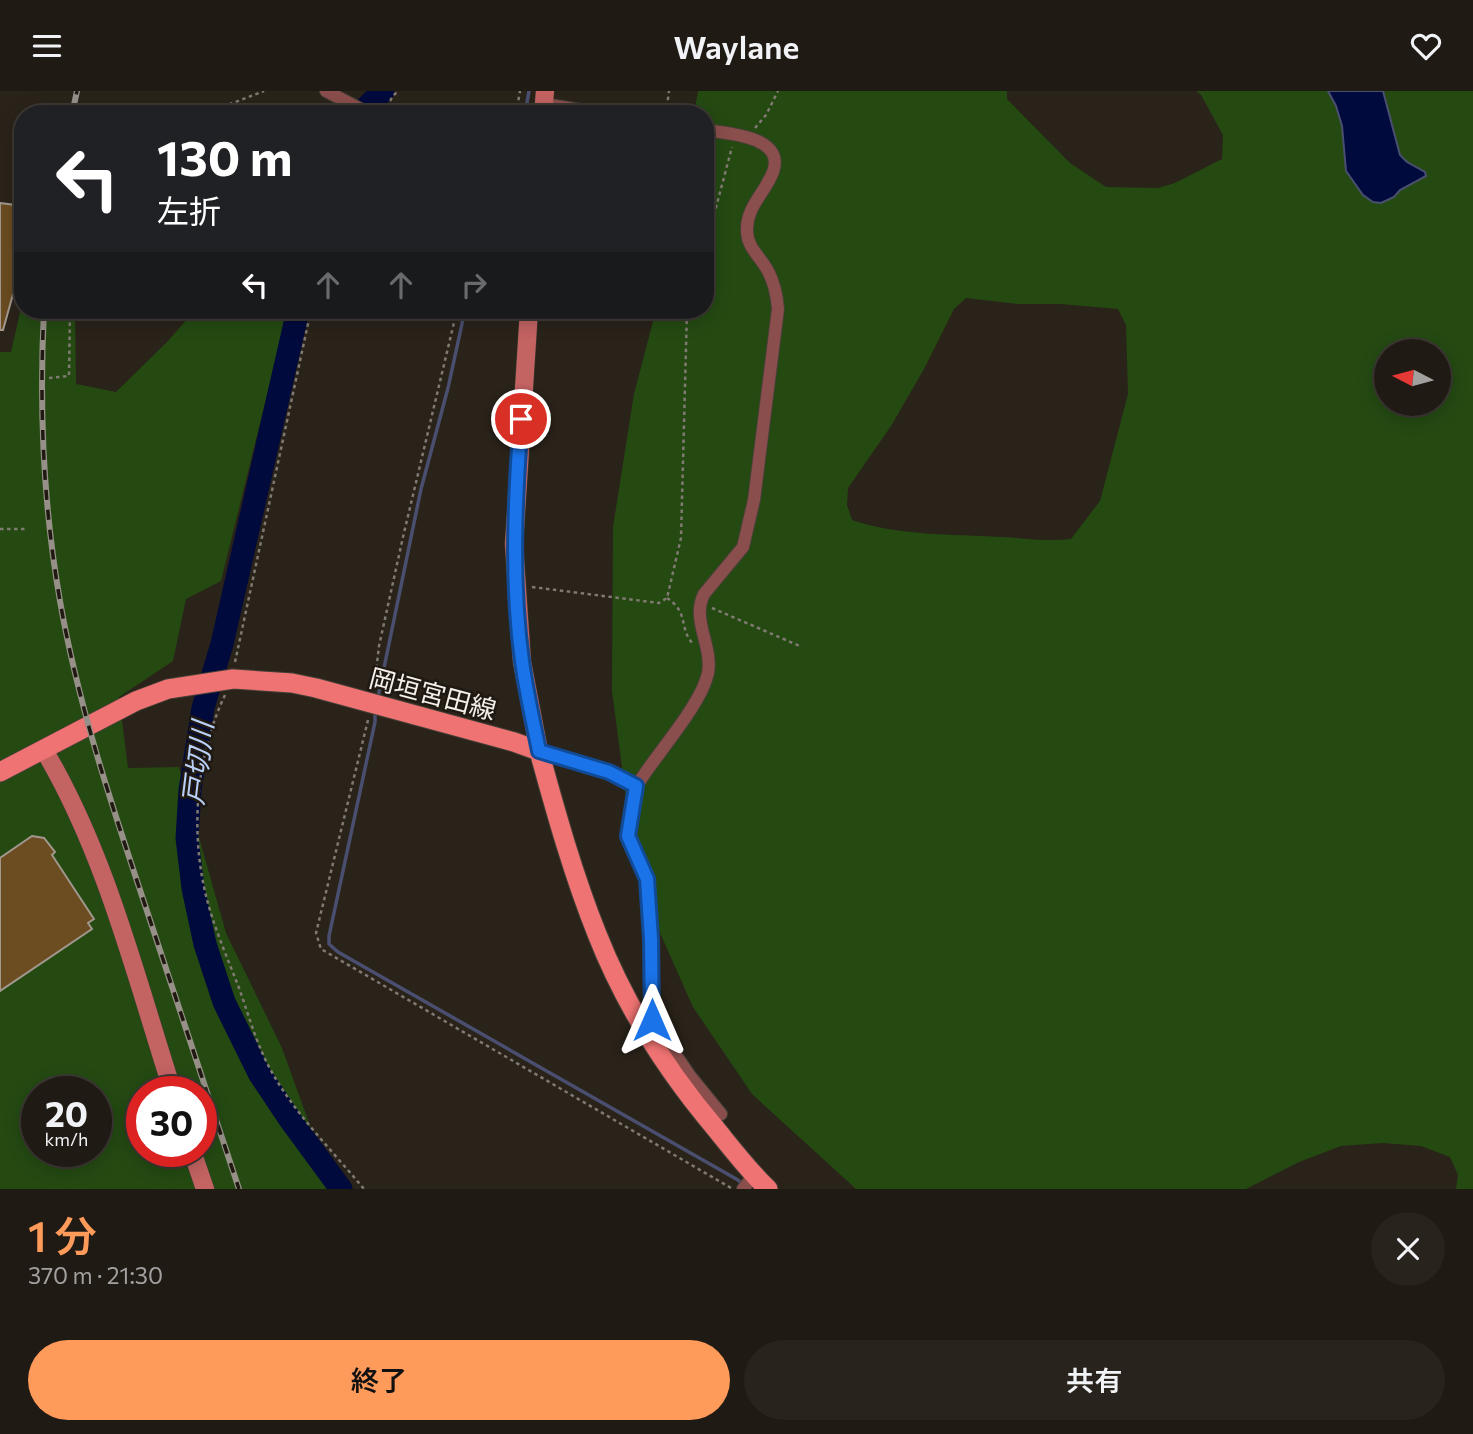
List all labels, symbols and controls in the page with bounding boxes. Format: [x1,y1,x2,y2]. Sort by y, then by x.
text: Waylane [674,26,799,66]
icon: menu [28,27,66,65]
icon: heart [1407,27,1445,65]
text: 130 m [157,126,292,186]
icon: left [42,133,133,224]
text: 左折 [157,190,221,230]
icon: left [236,266,274,304]
icon: ahead [309,266,347,304]
icon: ahead [382,266,420,304]
icon: right [455,266,493,304]
north arrow [1374,339,1451,417]
map controls [1374,339,1451,416]
pin [491,389,551,449]
icon: arrive [502,400,540,438]
street label: 岡垣宮田線 [366,661,500,725]
water label: 戸切川 [175,716,219,807]
position arrow [615,983,689,1057]
speed limit sign: 30 [126,1076,217,1167]
text: 20 [45,1091,88,1134]
text: km/h [45,1128,88,1150]
text: 1 分 [28,1209,97,1261]
button: close [1371,1212,1445,1286]
text: 370 m · 21:30 [28,1261,163,1289]
button: 終了 [28,1340,730,1420]
button: 共有 [744,1340,1445,1420]

